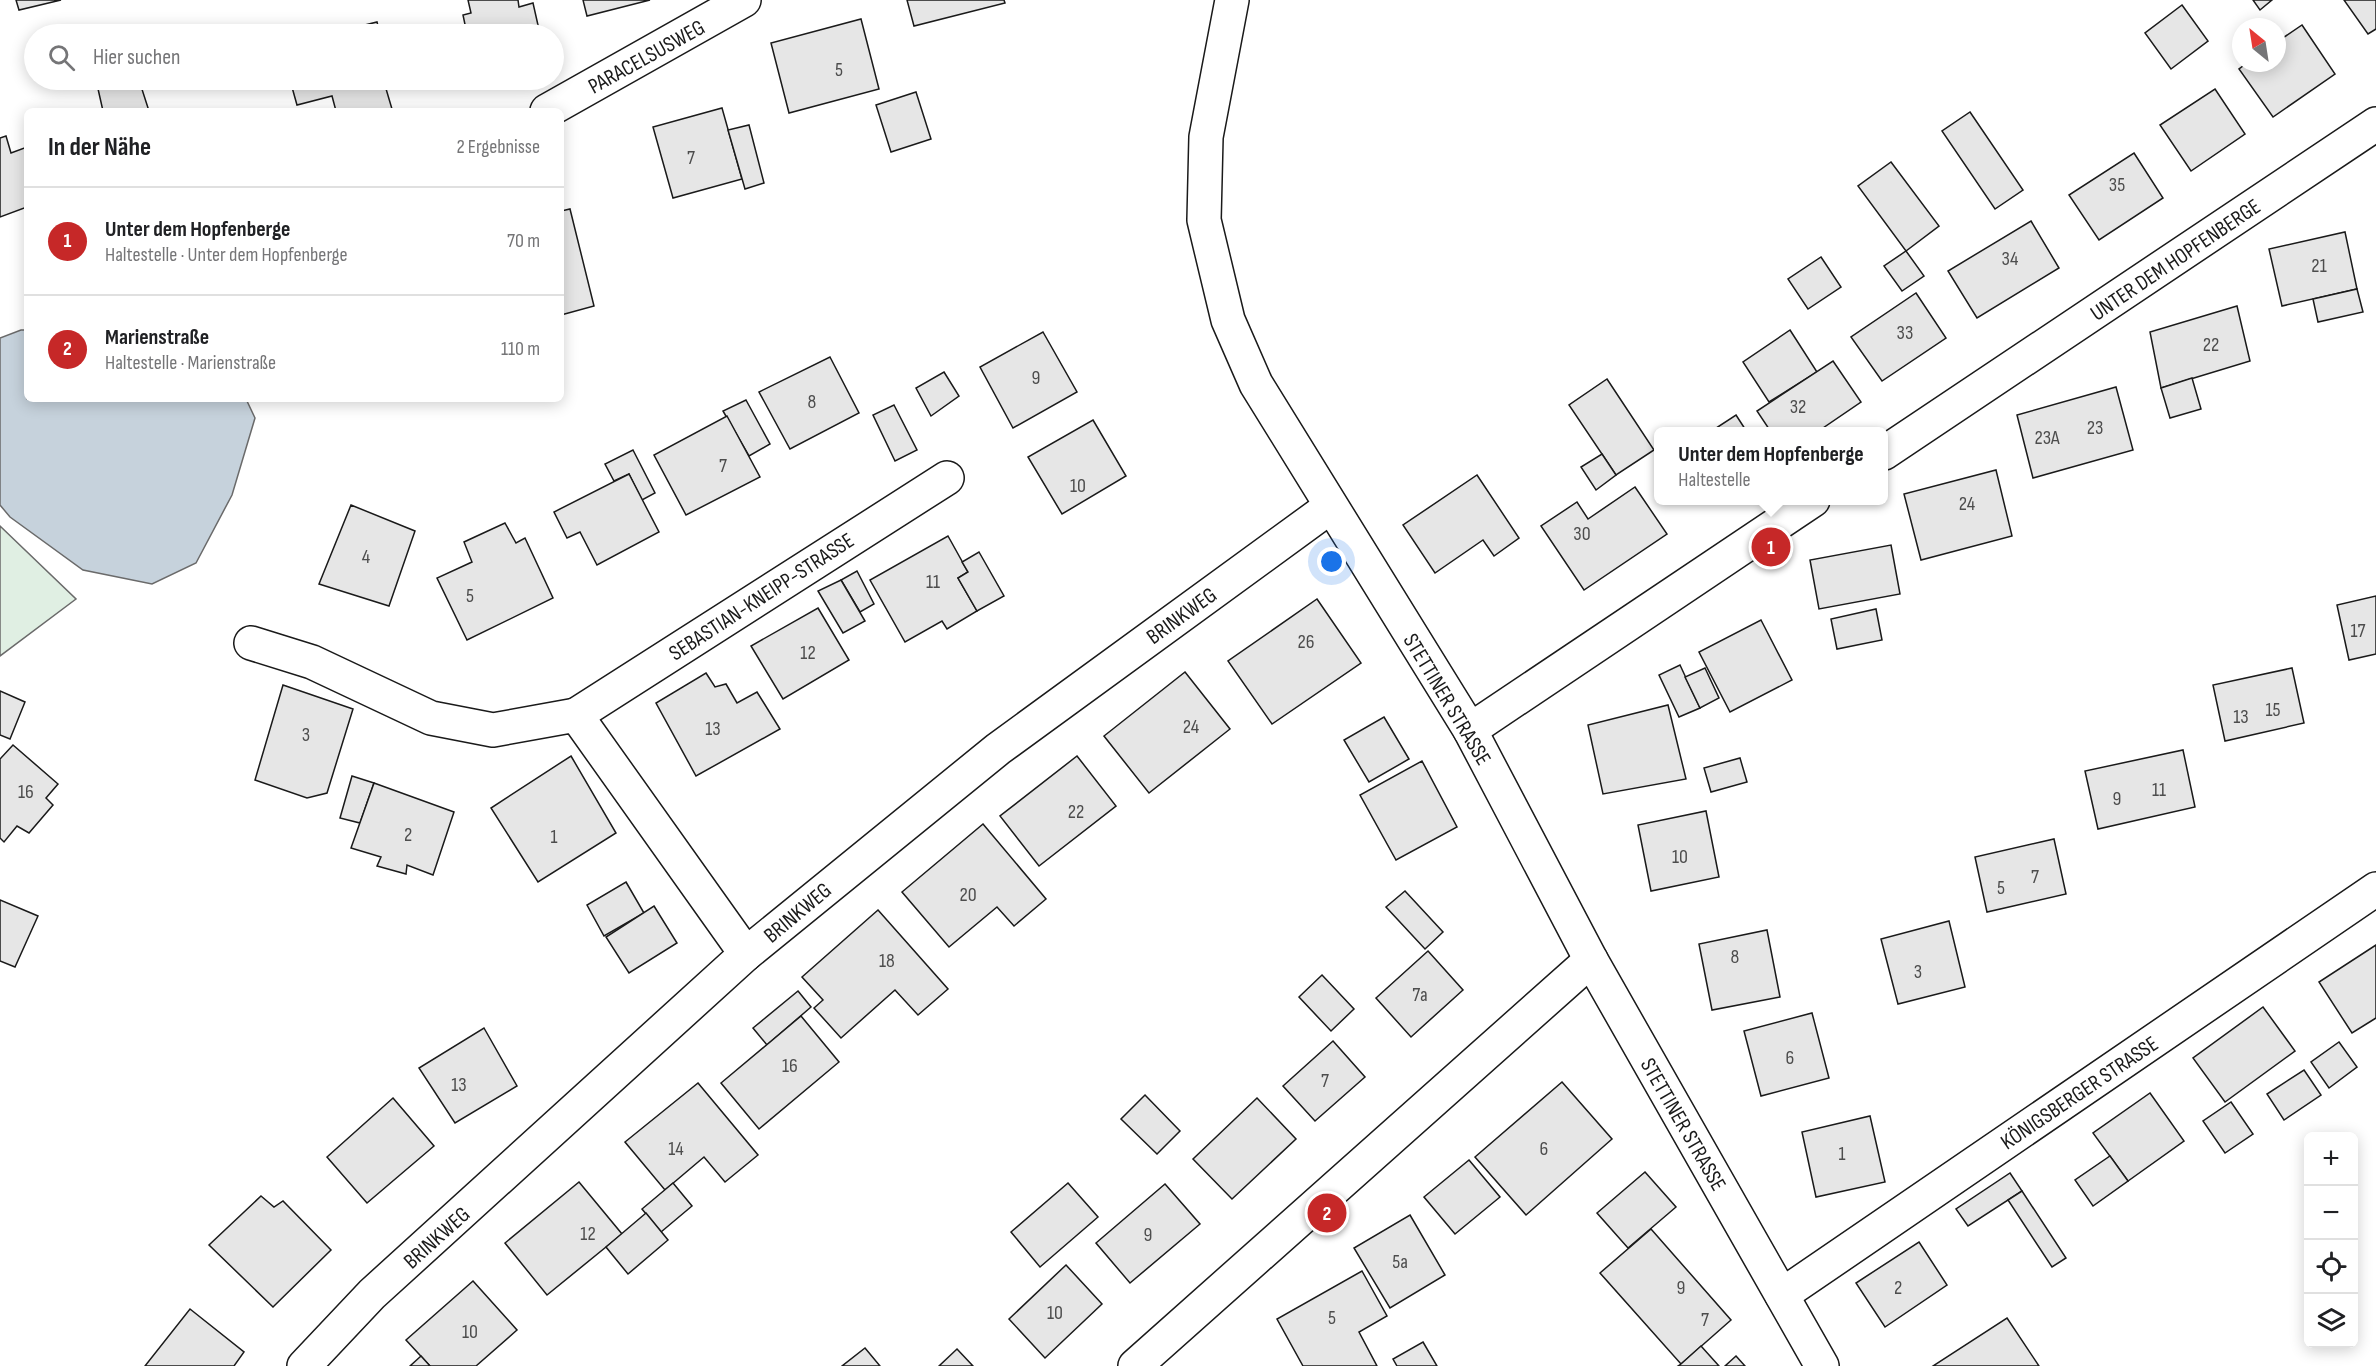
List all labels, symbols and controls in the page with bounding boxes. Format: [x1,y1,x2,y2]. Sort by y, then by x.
street label: PARACELSUSWEG [584,14,710,100]
north arrow [2232,18,2286,72]
search box [24,24,564,90]
icon: search [45,41,78,74]
text: Hier suchen [93,44,181,71]
house number: 5 [835,58,843,82]
text: In der Nähe [48,132,151,163]
text: 2 Ergebnisse [456,135,540,159]
house number: 7 [687,146,695,170]
house number: 35 [2109,173,2125,197]
street label: UNTER DEM HOPFENBERGE [2086,193,2266,327]
text: Unter dem Hopfenberge [105,216,290,243]
text: 1 [64,229,71,253]
text: 70 m [507,229,540,253]
text: Haltestelle · Unter dem Hopfenberge [105,243,348,267]
house number: 34 [2002,247,2018,271]
house number: 21 [2311,254,2327,278]
house number: 33 [1897,321,1913,345]
text: Marienstraße [105,324,209,351]
house number: 22 [2203,333,2219,357]
text: 2 [63,337,72,361]
text: 110 m [501,337,540,361]
text: Haltestelle · Marienstraße [105,351,276,375]
house number: 9 [1032,366,1040,390]
house number: 8 [808,390,816,414]
house number: 32 [1790,395,1806,419]
house number: 23 [2087,416,2103,440]
house number: 23A [2034,426,2060,450]
popup [1654,427,1888,505]
text: Unter dem Hopfenberge [1678,441,1864,468]
house number: 7 [719,454,727,478]
text: Haltestelle [1678,468,1751,492]
house number: 10 [1070,474,1086,498]
house number: 24 [1959,492,1975,516]
house number: 30 [1573,522,1591,546]
pin: 1 [1752,524,1790,570]
street label: SEBASTIAN-KNEIPP-STRASSE [664,527,859,667]
house number: 4 [362,545,370,569]
your location [1317,547,1346,576]
house number: 11 [926,570,940,594]
street label: BRINKWEG [1142,582,1222,651]
house number: 5 [466,584,474,608]
house number: 17 [2351,619,2365,643]
street label: STETTINER STRASSE [1397,629,1497,770]
house number: 26 [1298,630,1315,654]
house number: 12 [800,641,816,665]
house number: 15 [2265,698,2281,722]
house number: 13 [2233,705,2249,729]
house number: 24 [1183,715,1199,739]
house number: 13 [705,717,721,741]
house number: 3 [302,723,310,747]
house number: 11 [2152,778,2166,802]
house number: 16 [18,780,34,804]
house number: 9 [2113,787,2121,811]
house number: 22 [1068,800,1084,824]
house number: 2 [404,823,412,847]
house number: 1 [551,825,558,849]
house number: 10 [1672,845,1688,869]
house number: 7 [2031,865,2039,889]
house number: 5 [1997,876,2005,900]
street label: BRINKWEG [759,877,837,949]
house number: 20 [959,883,977,907]
house number: 8 [1731,945,1739,969]
house number: 18 [879,949,895,973]
house number: 3 [1914,960,1922,984]
house number: 7a [1412,983,1428,1007]
street label: KÖNIGSBERGER STRASSE [1996,1031,2164,1156]
house number: 6 [1786,1046,1794,1070]
house number: 16 [782,1054,798,1078]
street label: STETTINER STRASSE [1634,1054,1732,1196]
house number: 7 [1321,1069,1329,1093]
house number: 13 [451,1073,467,1097]
map controls [2304,1132,2358,1348]
button: + [2304,1132,2358,1186]
house number: 14 [668,1137,684,1161]
house number: 6 [1540,1137,1548,1161]
house number: 1 [1839,1142,1846,1166]
button: − [2304,1186,2358,1240]
pin: 2 [1308,1190,1346,1236]
street label: BRINKWEG [398,1201,476,1275]
house number: 12 [580,1222,596,1246]
house number: 9 [1144,1223,1152,1247]
button: locate [2304,1240,2358,1294]
house number: 5a [1392,1250,1408,1274]
house number: 9 [1677,1276,1685,1300]
house number: 2 [1894,1276,1902,1300]
button: layers [2304,1294,2358,1348]
house number: 10 [1047,1301,1063,1325]
house number: 5 [1328,1306,1336,1330]
house number: 7 [1701,1308,1709,1332]
house number: 10 [462,1320,478,1344]

